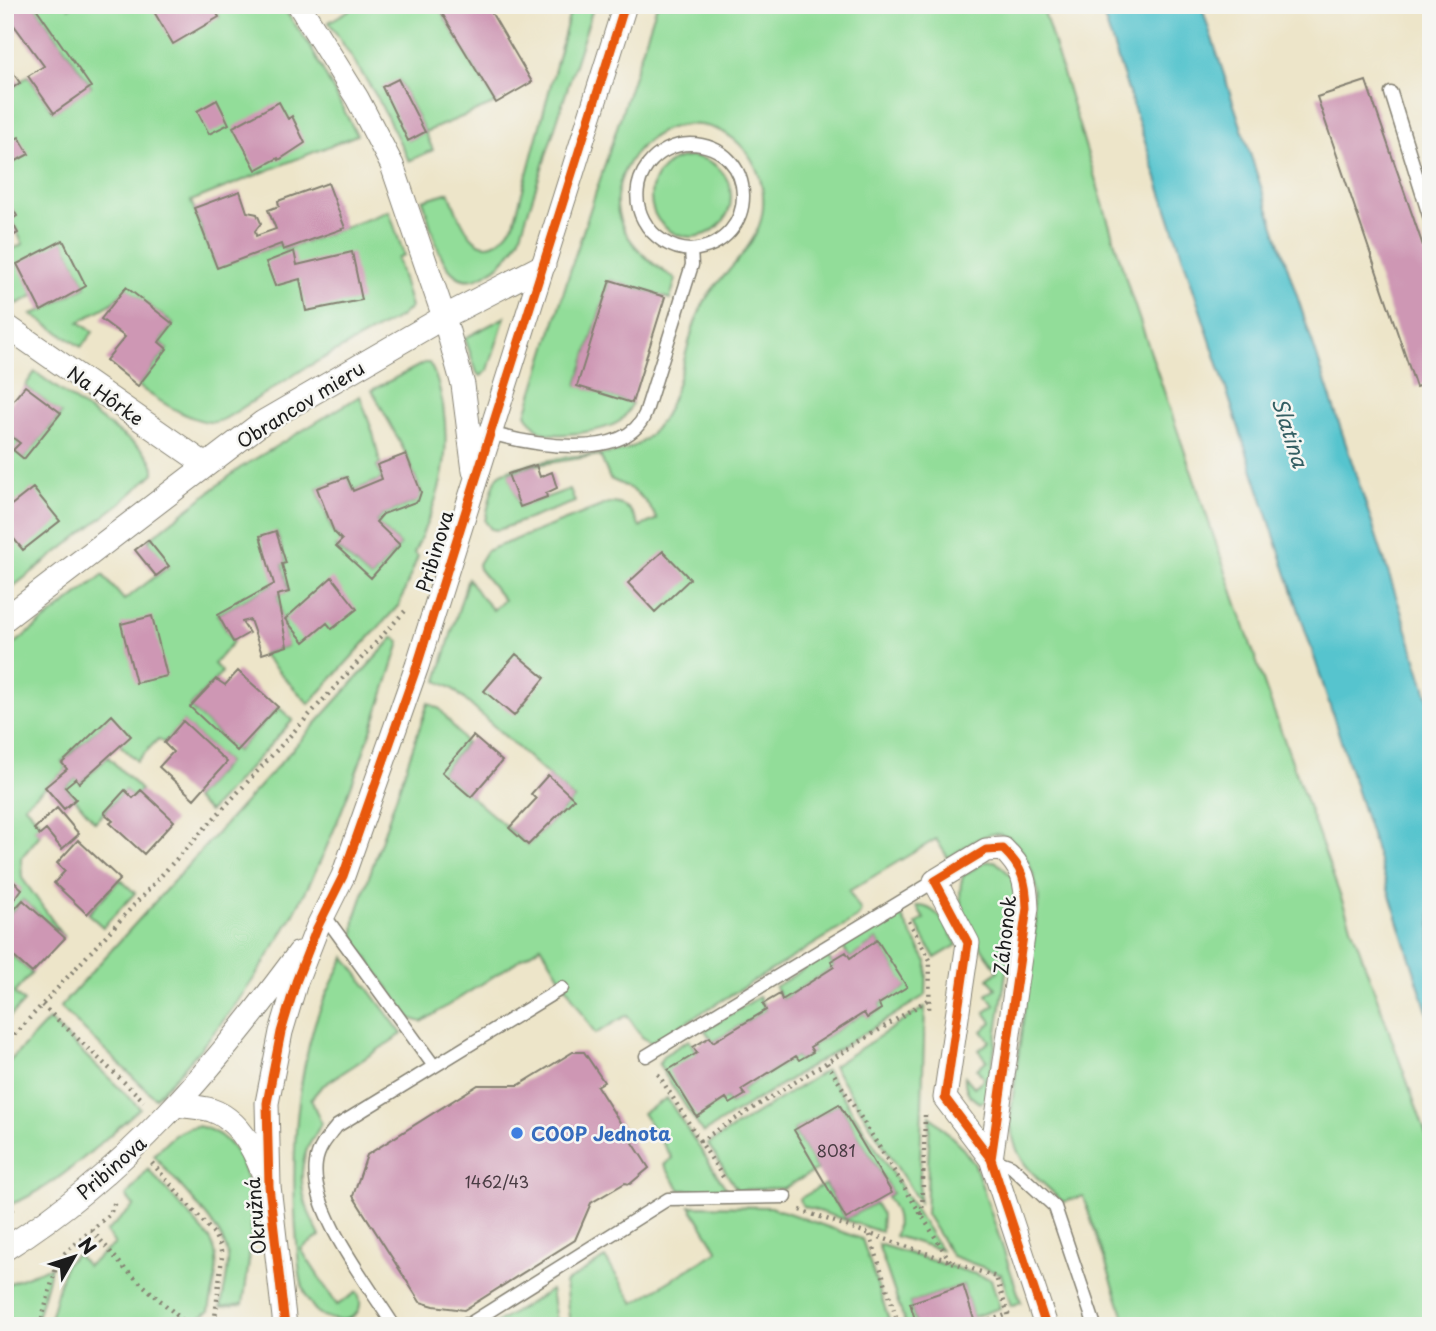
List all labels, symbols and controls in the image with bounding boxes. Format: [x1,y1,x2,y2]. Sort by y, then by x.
street label: Obrancov mieru [231,353,369,455]
street label: Na Hôrke [62,358,150,432]
water label: Slatina [1265,393,1318,472]
street label: Pribinova [408,506,460,595]
street label: Záhonok [986,893,1022,976]
place label: COOP Jednota [531,1119,671,1147]
marker: COOP Jednota [509,1125,525,1141]
street label: Pribinova [70,1129,152,1205]
house number: 8081 [816,1138,856,1162]
house number: 1462/43 [465,1169,529,1193]
street label: Okružná [238,1176,272,1256]
north arrow [38,1222,108,1292]
text: N [72,1231,104,1260]

